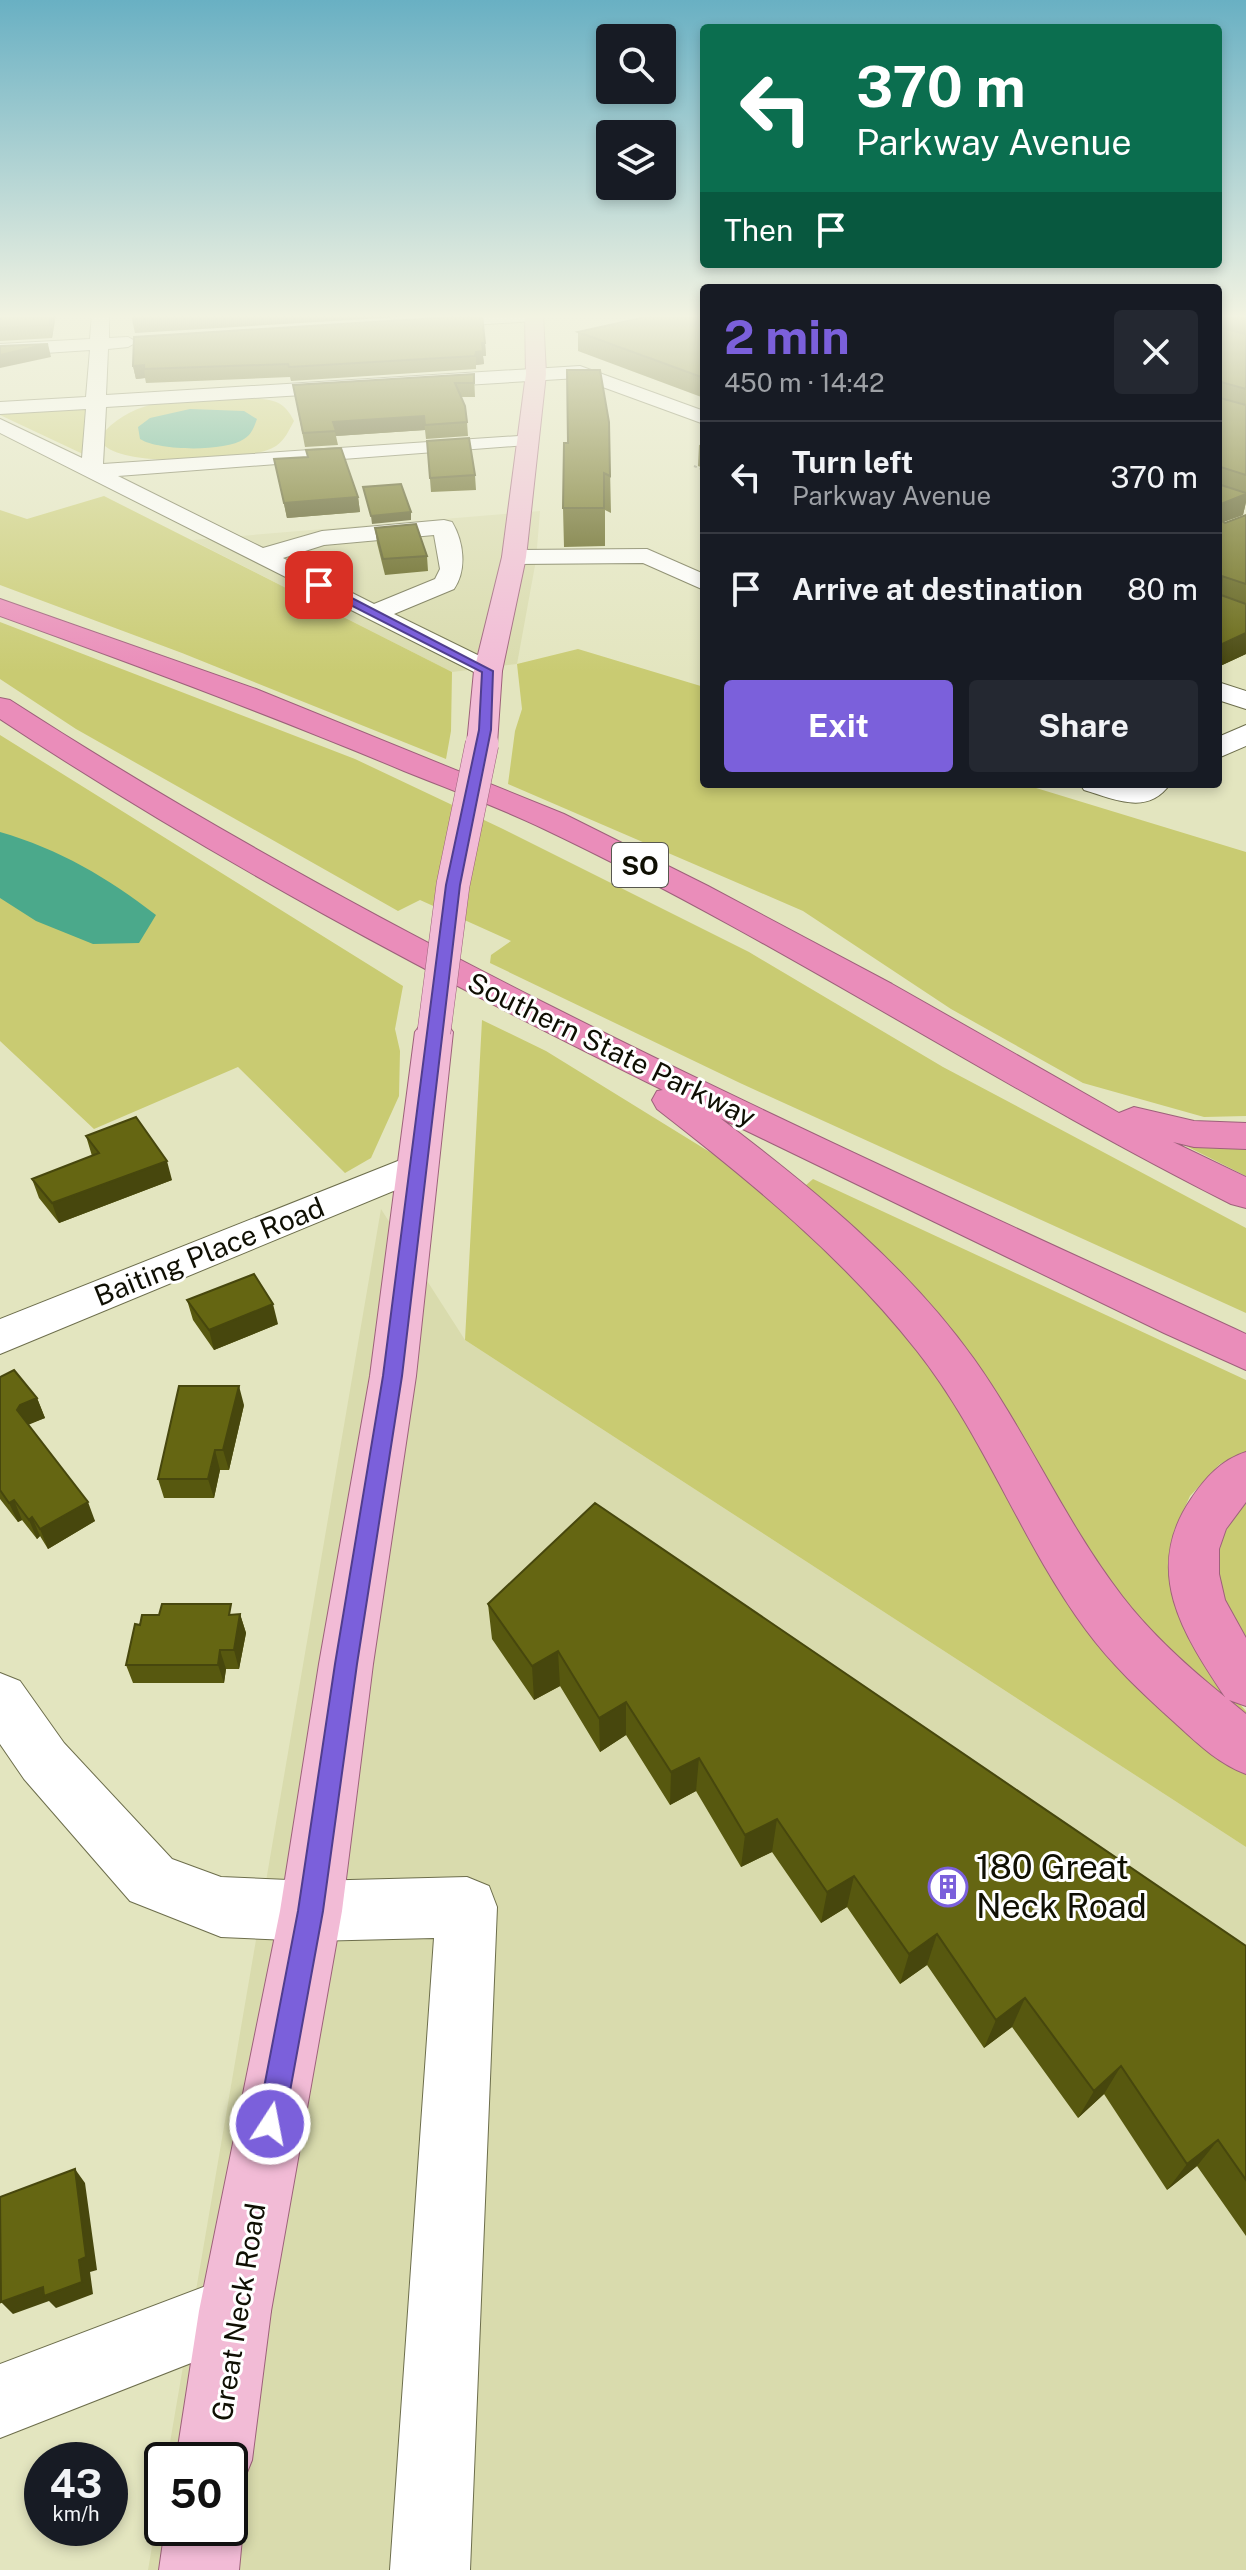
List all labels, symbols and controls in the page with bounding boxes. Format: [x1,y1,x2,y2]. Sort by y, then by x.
map controls [596,24,676,200]
button: search [596,24,676,104]
text: 370 m [856,54,1026,120]
icon: left [724,56,828,160]
button: layers [596,120,676,200]
text: Parkway Avenue [856,121,1132,163]
icon: arrive [809,208,853,252]
text: Then [724,212,793,248]
text: 2 min [724,308,850,365]
button: close [1114,310,1198,394]
text: 450 m · 14:42 [724,367,884,398]
text: Turn left [792,444,913,480]
icon: left [724,455,768,499]
text: 370 m [1111,459,1198,495]
text: Parkway Avenue [792,480,991,511]
pin [285,551,353,619]
icon: arrive [297,563,341,607]
icon: arrive [724,567,768,611]
text: Arrive at destination [792,571,1083,607]
text: 80 m [1127,571,1198,607]
button: Exit [724,680,953,772]
button: Share [969,680,1198,772]
road number: SO [612,843,668,887]
street label: Southern State Parkway [463,965,761,1133]
street label: Baiting Place Road [89,1190,329,1312]
place label: 180 Great Neck Road [976,1847,1147,1926]
building icon: 180 Great Neck Road [927,1866,969,1908]
position arrow [228,2082,312,2166]
street label: Great Neck Road [204,2201,272,2423]
speed limit sign: 50 [144,2442,248,2546]
text: 43 [50,2460,102,2507]
text: km/h [52,2502,100,2526]

